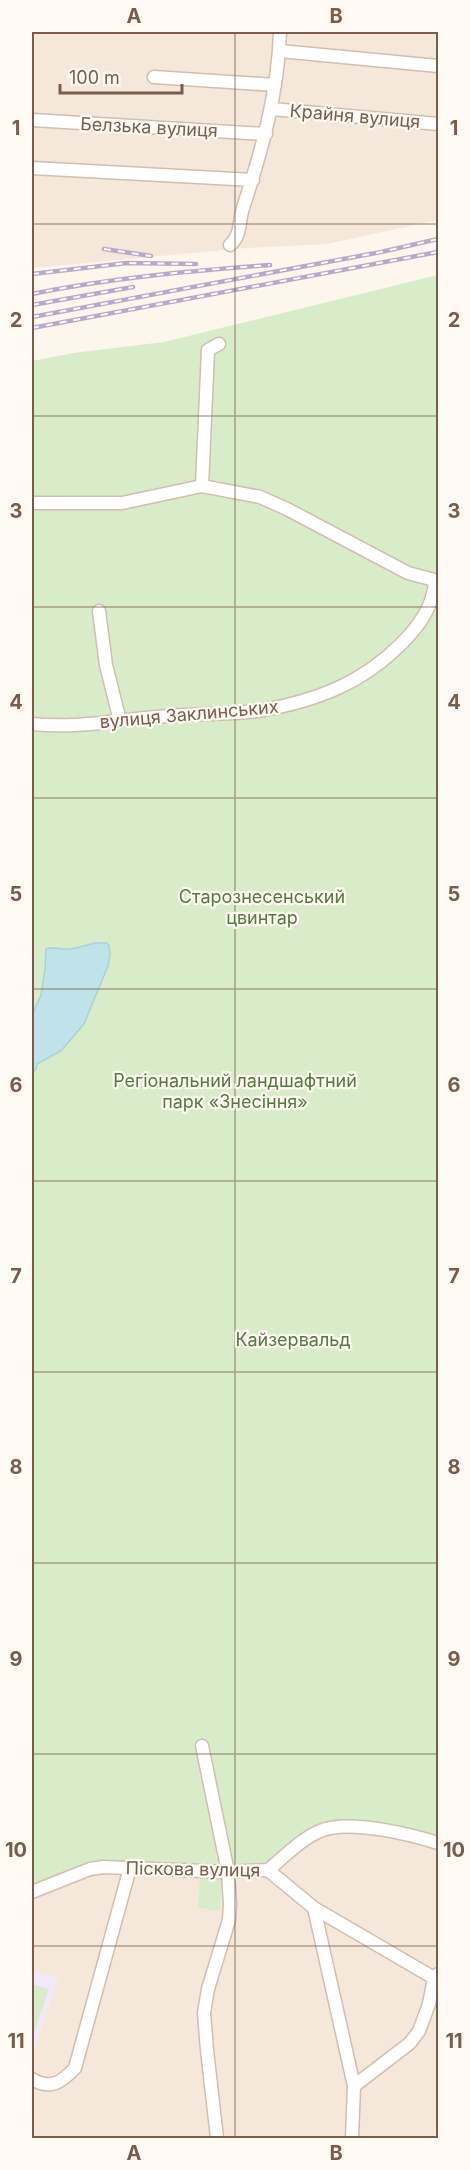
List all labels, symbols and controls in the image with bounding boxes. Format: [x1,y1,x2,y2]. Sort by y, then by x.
text: A [127,4,142,28]
text: B [329,4,343,28]
scale bar [60,57,182,95]
text: 100 m [69,67,120,88]
street label: Крайня вулиця [289,100,421,132]
street label: Белзька вулиця [80,113,218,141]
text: 1 [12,116,20,140]
text: 1 [450,116,458,140]
text: 2 [10,308,22,332]
text: 2 [448,308,460,332]
text: 3 [10,499,22,523]
text: 3 [448,499,460,523]
text: 4 [9,690,23,714]
text: 4 [447,690,461,714]
street label: вулиця Заклинських [99,696,279,732]
text: 5 [10,882,22,906]
text: 5 [448,882,460,906]
park label: Старознесенський цвинтар [179,886,345,928]
park label: Регіональний ландшафтний парк «Знесіння» [113,1070,357,1112]
text: 6 [10,1073,23,1097]
text: 6 [448,1073,461,1097]
text: 7 [10,1264,22,1288]
text: 7 [448,1264,460,1288]
park label: Кайзервальд [235,1329,351,1350]
text: 8 [9,1455,23,1479]
text: 8 [447,1455,461,1479]
text: 9 [10,1647,23,1671]
text: 9 [448,1647,461,1671]
text: 10 [5,1838,27,1862]
text: 10 [443,1838,465,1862]
street label: Піскова вулиця [125,1857,261,1881]
text: 11 [7,2029,25,2053]
text: 11 [445,2029,463,2053]
text: A [127,2141,142,2165]
text: B [329,2141,343,2165]

